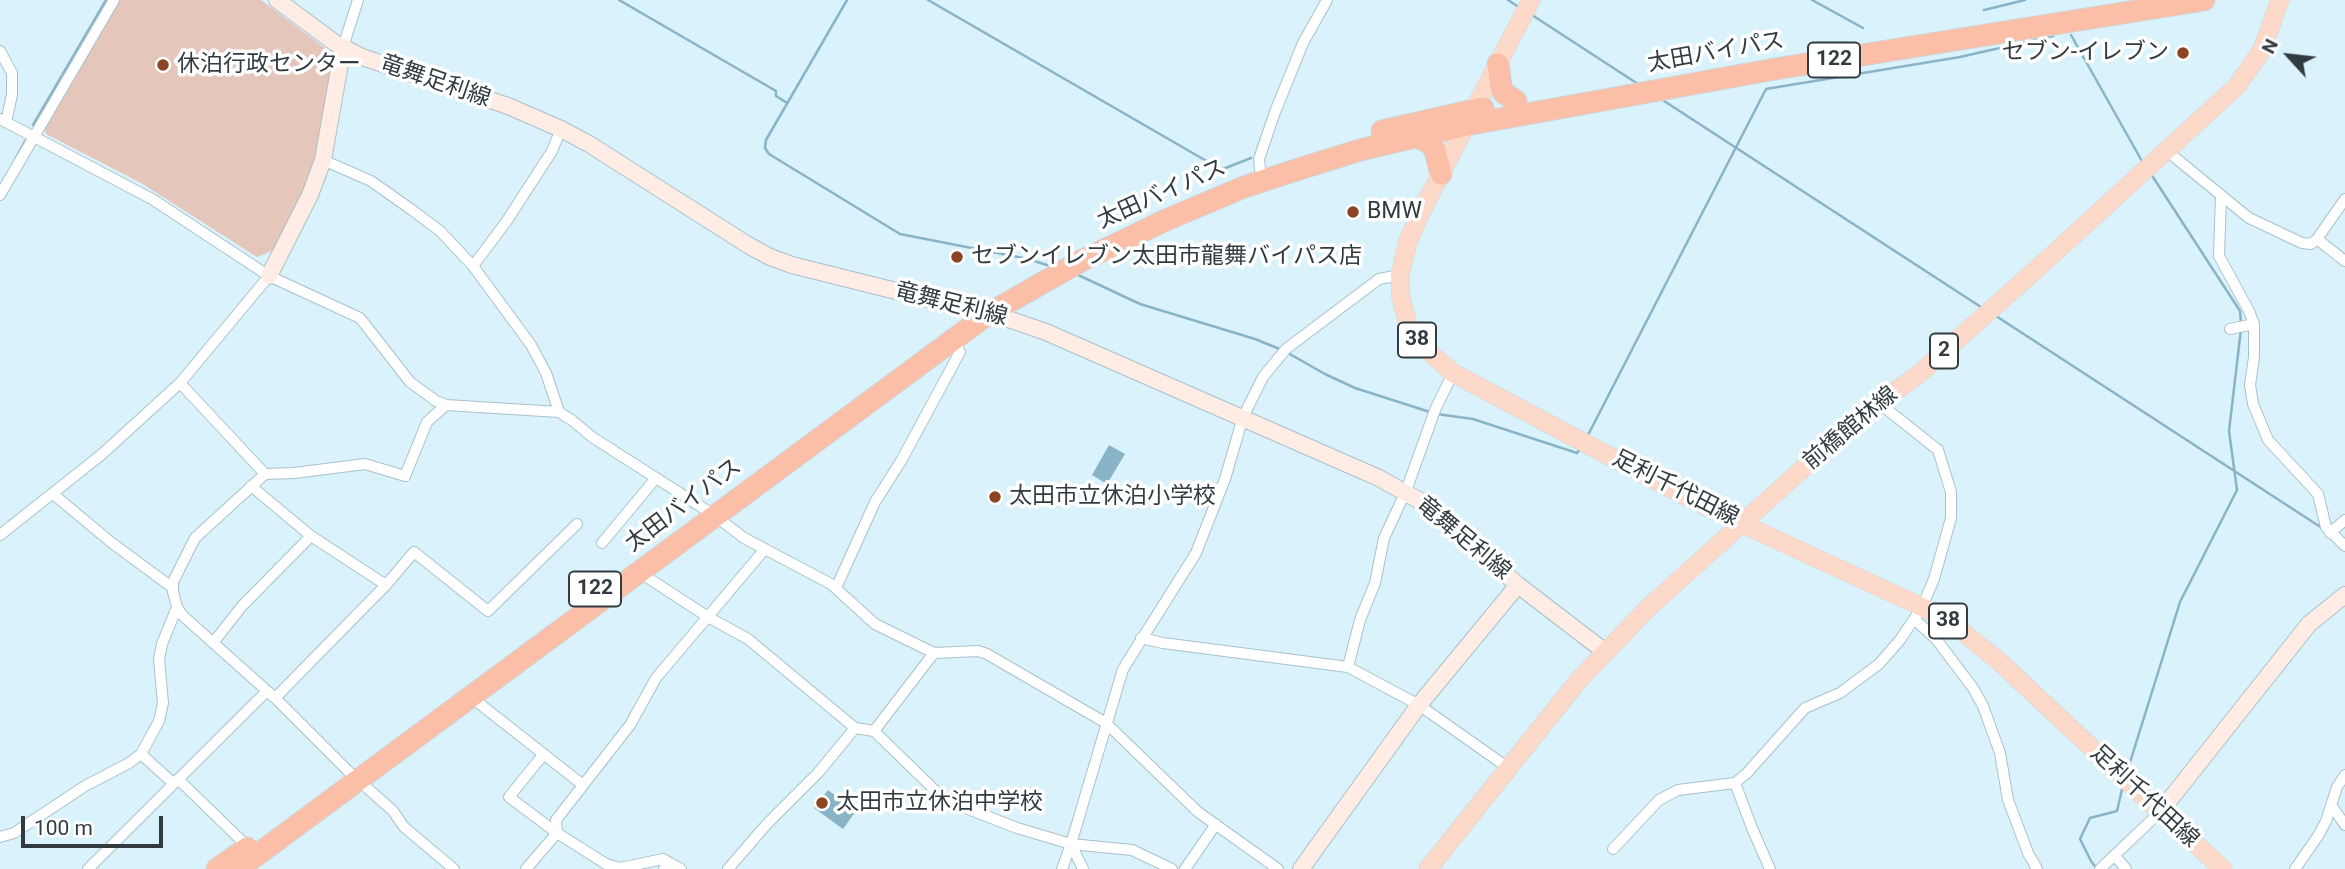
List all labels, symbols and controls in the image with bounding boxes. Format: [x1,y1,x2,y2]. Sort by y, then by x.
north arrow [2254,21,2324,91]
street label: 太田バイパス [1646,27,1786,79]
text: N [2257,35,2283,57]
place label: セブン-イレブン [2002,39,2169,67]
road number: 122 [1808,42,1860,78]
marker: セブン-イレブン [2175,45,2191,61]
street label: 竜舞足利線 [376,50,494,114]
place label: 休泊行政センター [177,51,361,79]
marker: 休泊行政センター [155,57,171,73]
street label: 太田バイパス [1093,154,1231,236]
place label: BMW [1367,198,1422,226]
marker: BMW [1345,204,1361,220]
place label: セブンイレブン太田市龍舞バイパス店 [971,243,1362,271]
marker: セブンイレブン太田市龍舞バイパス店 [949,249,965,265]
street label: 竜舞足利線 [892,278,1010,332]
road number: 38 [1398,322,1436,358]
road number: 2 [1930,334,1958,368]
street label: 前橋館林線 [1798,381,1904,477]
street label: 足利千代田線 [1607,445,1743,533]
street label: 太田バイパス [621,453,747,559]
place label: 太田市立休泊小学校 [1009,483,1216,511]
marker: 太田市立休泊小学校 [987,489,1003,505]
street label: 竜舞足利線 [1410,491,1516,587]
road number: 122 [569,572,621,606]
road number: 38 [1929,604,1967,638]
street label: 足利千代田線 [2084,740,2204,854]
place label: 太田市立休泊中学校 [836,789,1043,817]
marker: 太田市立休泊中学校 [814,795,830,811]
scale bar [24,802,166,846]
text: 100 m [34,816,93,840]

